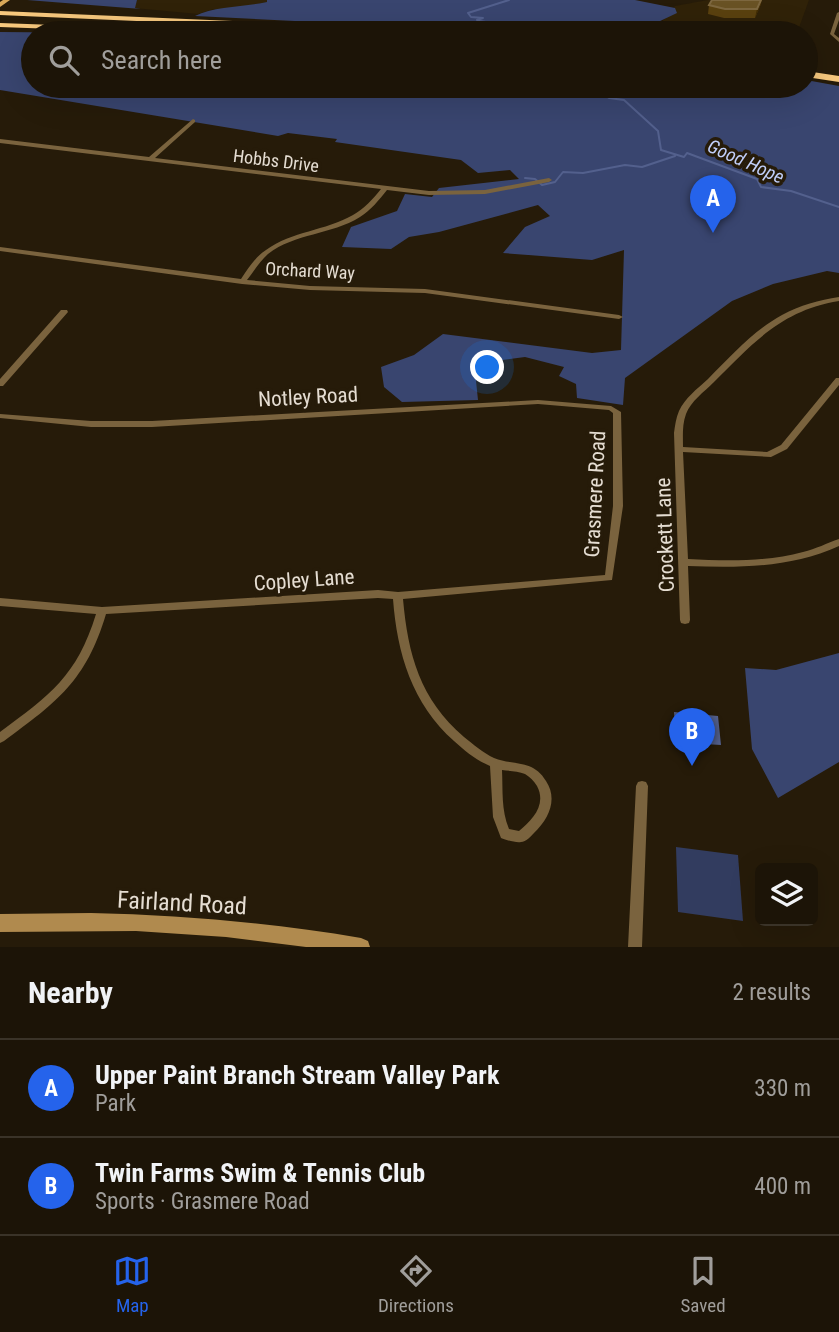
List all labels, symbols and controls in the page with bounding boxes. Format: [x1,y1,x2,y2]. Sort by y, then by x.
search box [21,21,818,98]
icon: search [45,41,83,79]
text: Search here [101,45,222,75]
water label: Good Hope [704,134,788,188]
street label: Hobbs Drive [232,145,320,176]
pin: A [690,175,736,233]
street label: Orchard Way [265,258,356,283]
your location [470,350,504,384]
street label: Notley Road [257,382,359,412]
street label: Grasmere Road [580,430,610,558]
street label: Crockett Lane [651,477,679,593]
street label: Copley Lane [253,564,355,595]
pin: B [669,708,715,766]
map controls [755,863,818,926]
button: layers [755,863,818,926]
street label: Fairland Road [117,886,247,920]
text: Nearby [28,975,113,1010]
text: 2 results [733,979,811,1006]
text: Upper Paint Branch Stream Valley Park [95,1060,499,1090]
text: A [44,1075,58,1102]
text: 330 m [754,1075,811,1102]
text: Park [95,1090,136,1117]
text: Twin Farms Swim & Tennis Club [95,1158,425,1188]
text: B [45,1173,57,1200]
text: 400 m [754,1173,811,1200]
text: Sports · Grasmere Road [95,1188,310,1215]
tab: Map [113,1252,151,1317]
tab: Directions [378,1252,454,1317]
tab: Saved [680,1252,726,1317]

